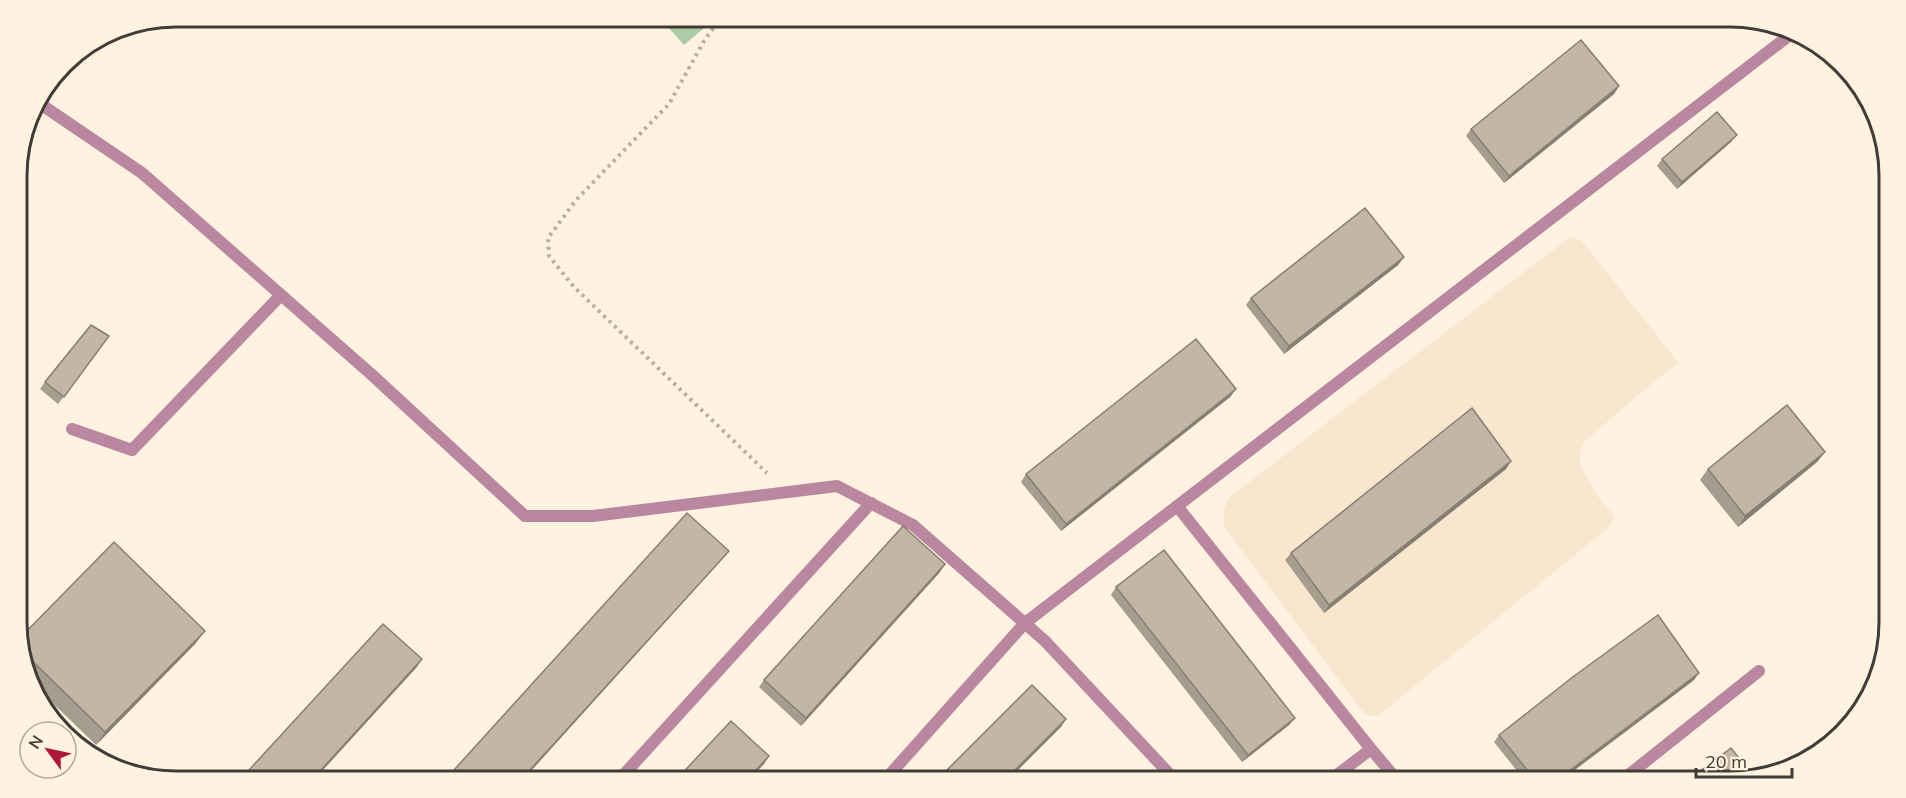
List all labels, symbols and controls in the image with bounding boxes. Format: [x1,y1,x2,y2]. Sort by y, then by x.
north arrow [18,720,78,780]
text: N [24,731,47,752]
scale bar [1696,741,1792,779]
text: 20 m [1705,750,1747,773]

